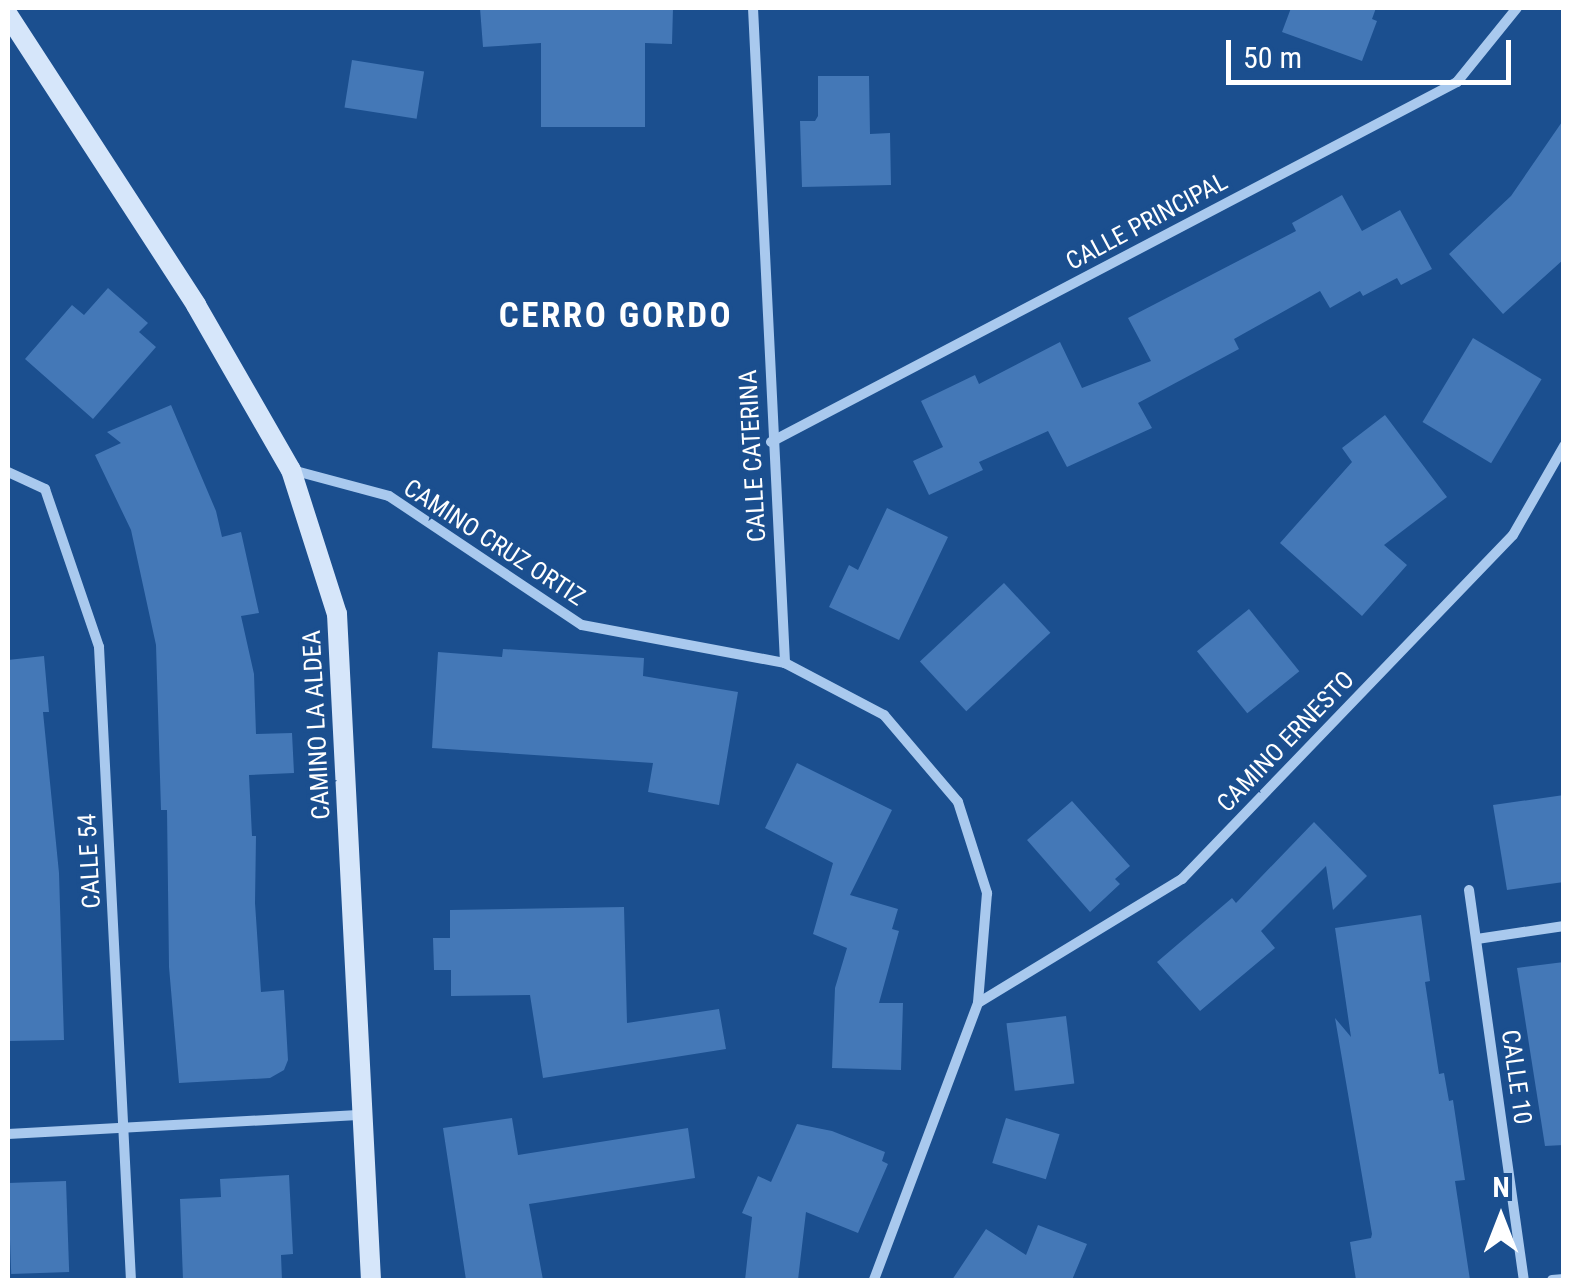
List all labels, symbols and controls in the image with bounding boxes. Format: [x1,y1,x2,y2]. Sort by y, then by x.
scale bar [1231,20,1516,82]
text: 50 m [1243,40,1302,75]
street label: CALLE PRINCIPAL [1061,167,1233,277]
district label: CERRO GORDO [499,295,733,337]
street label: CALLE CATERINA [734,369,772,543]
street label: CAMINO CRUZ ORTIZ [398,473,590,613]
street label: CAMINO LA ALDEA [297,630,337,820]
street label: CAMINO ERNESTO [1211,665,1361,819]
street label: CALLE 54 [73,813,107,909]
street label: CALLE 10 [1495,1028,1537,1126]
north arrow [1451,1168,1551,1268]
text: N [1492,1171,1510,1204]

